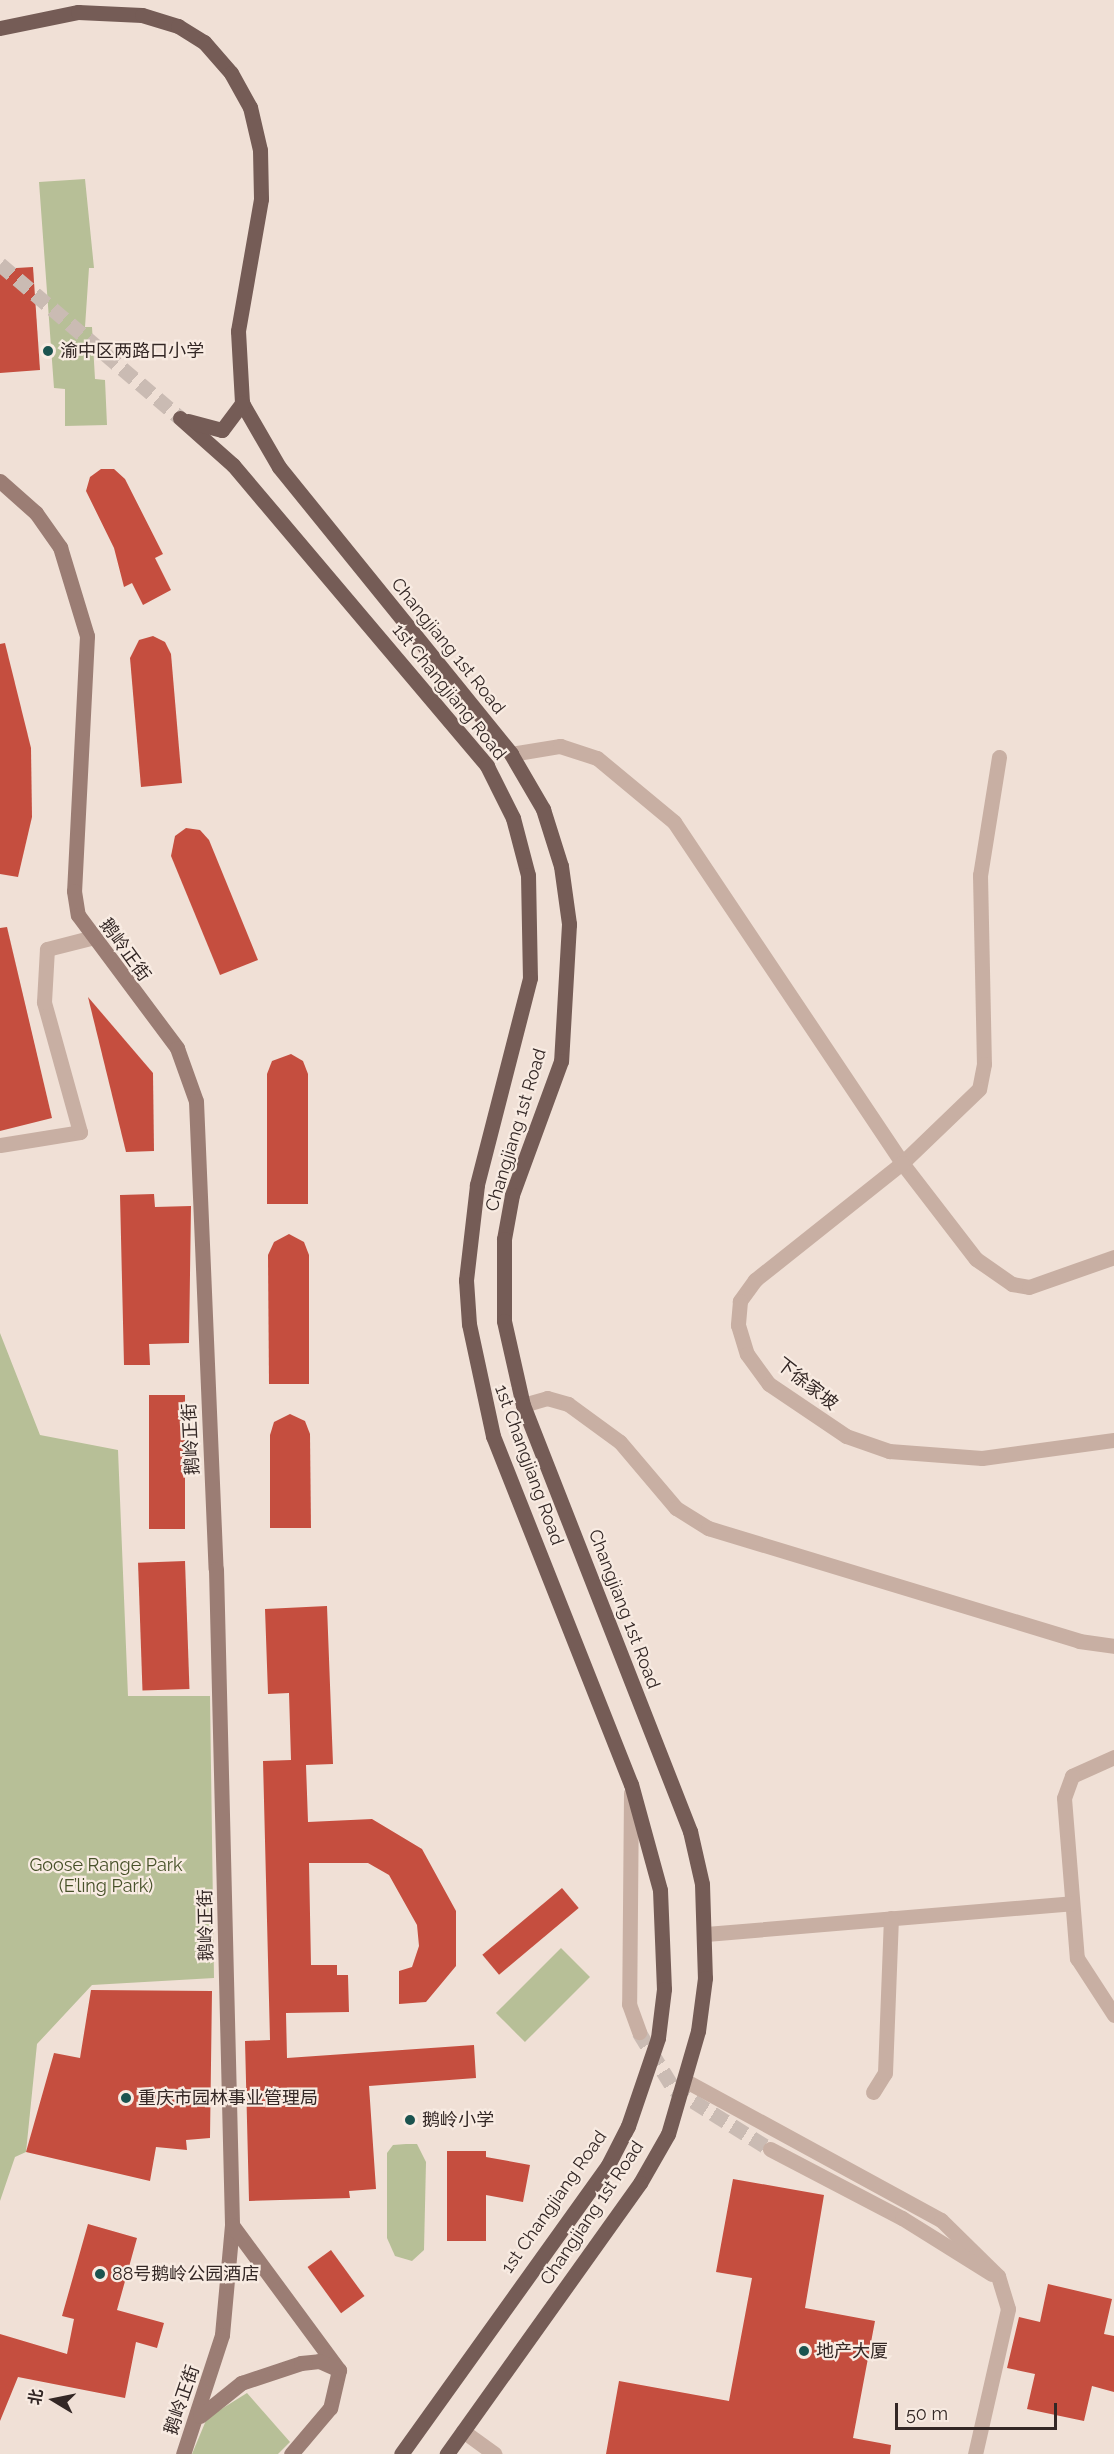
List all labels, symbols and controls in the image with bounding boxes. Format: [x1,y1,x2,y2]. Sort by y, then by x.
place label: 渝中区两路口小学 [60,340,204,362]
marker: 渝中区两路口小学 [41,344,55,358]
street label: Changjiang 1st Road [386,574,510,718]
street label: 1st Changjiang Road [387,620,511,764]
street label: 鹅岭正街 [95,915,155,985]
street label: Changjiang 1st Road [481,1046,551,1214]
street label: 下徐家坡 [772,1353,842,1415]
street label: 1st Changjiang Road [490,1382,568,1548]
street label: 鹅岭正街 [178,1402,204,1476]
street label: Changjiang 1st Road [584,1526,664,1692]
park label: Goose Range Park (E’ling Park) [29,1855,183,1898]
street label: 鹅岭正街 [195,1889,217,1961]
place label: 重庆市园林事业管理局 [138,2087,318,2109]
marker: 重庆市园林事业管理局 [119,2091,133,2105]
place label: 鹅岭小学 [422,2109,494,2131]
marker: 鹅岭小学 [403,2113,417,2127]
street label: 1st Changjiang Road [497,2127,611,2277]
street label: Changjiang 1st Road [536,2137,648,2289]
place label: 88号鹅岭公园酒店 [112,2263,259,2285]
marker: 88号鹅岭公园酒店 [93,2267,107,2281]
place label: 地产大厦 [816,2340,888,2362]
marker: 地产大厦 [797,2344,811,2358]
street label: 鹅岭正街 [160,2362,204,2438]
north arrow [24,2370,84,2430]
text: 北 [25,2387,47,2406]
scale bar [898,2391,1060,2429]
text: 50 m [906,2403,948,2424]

